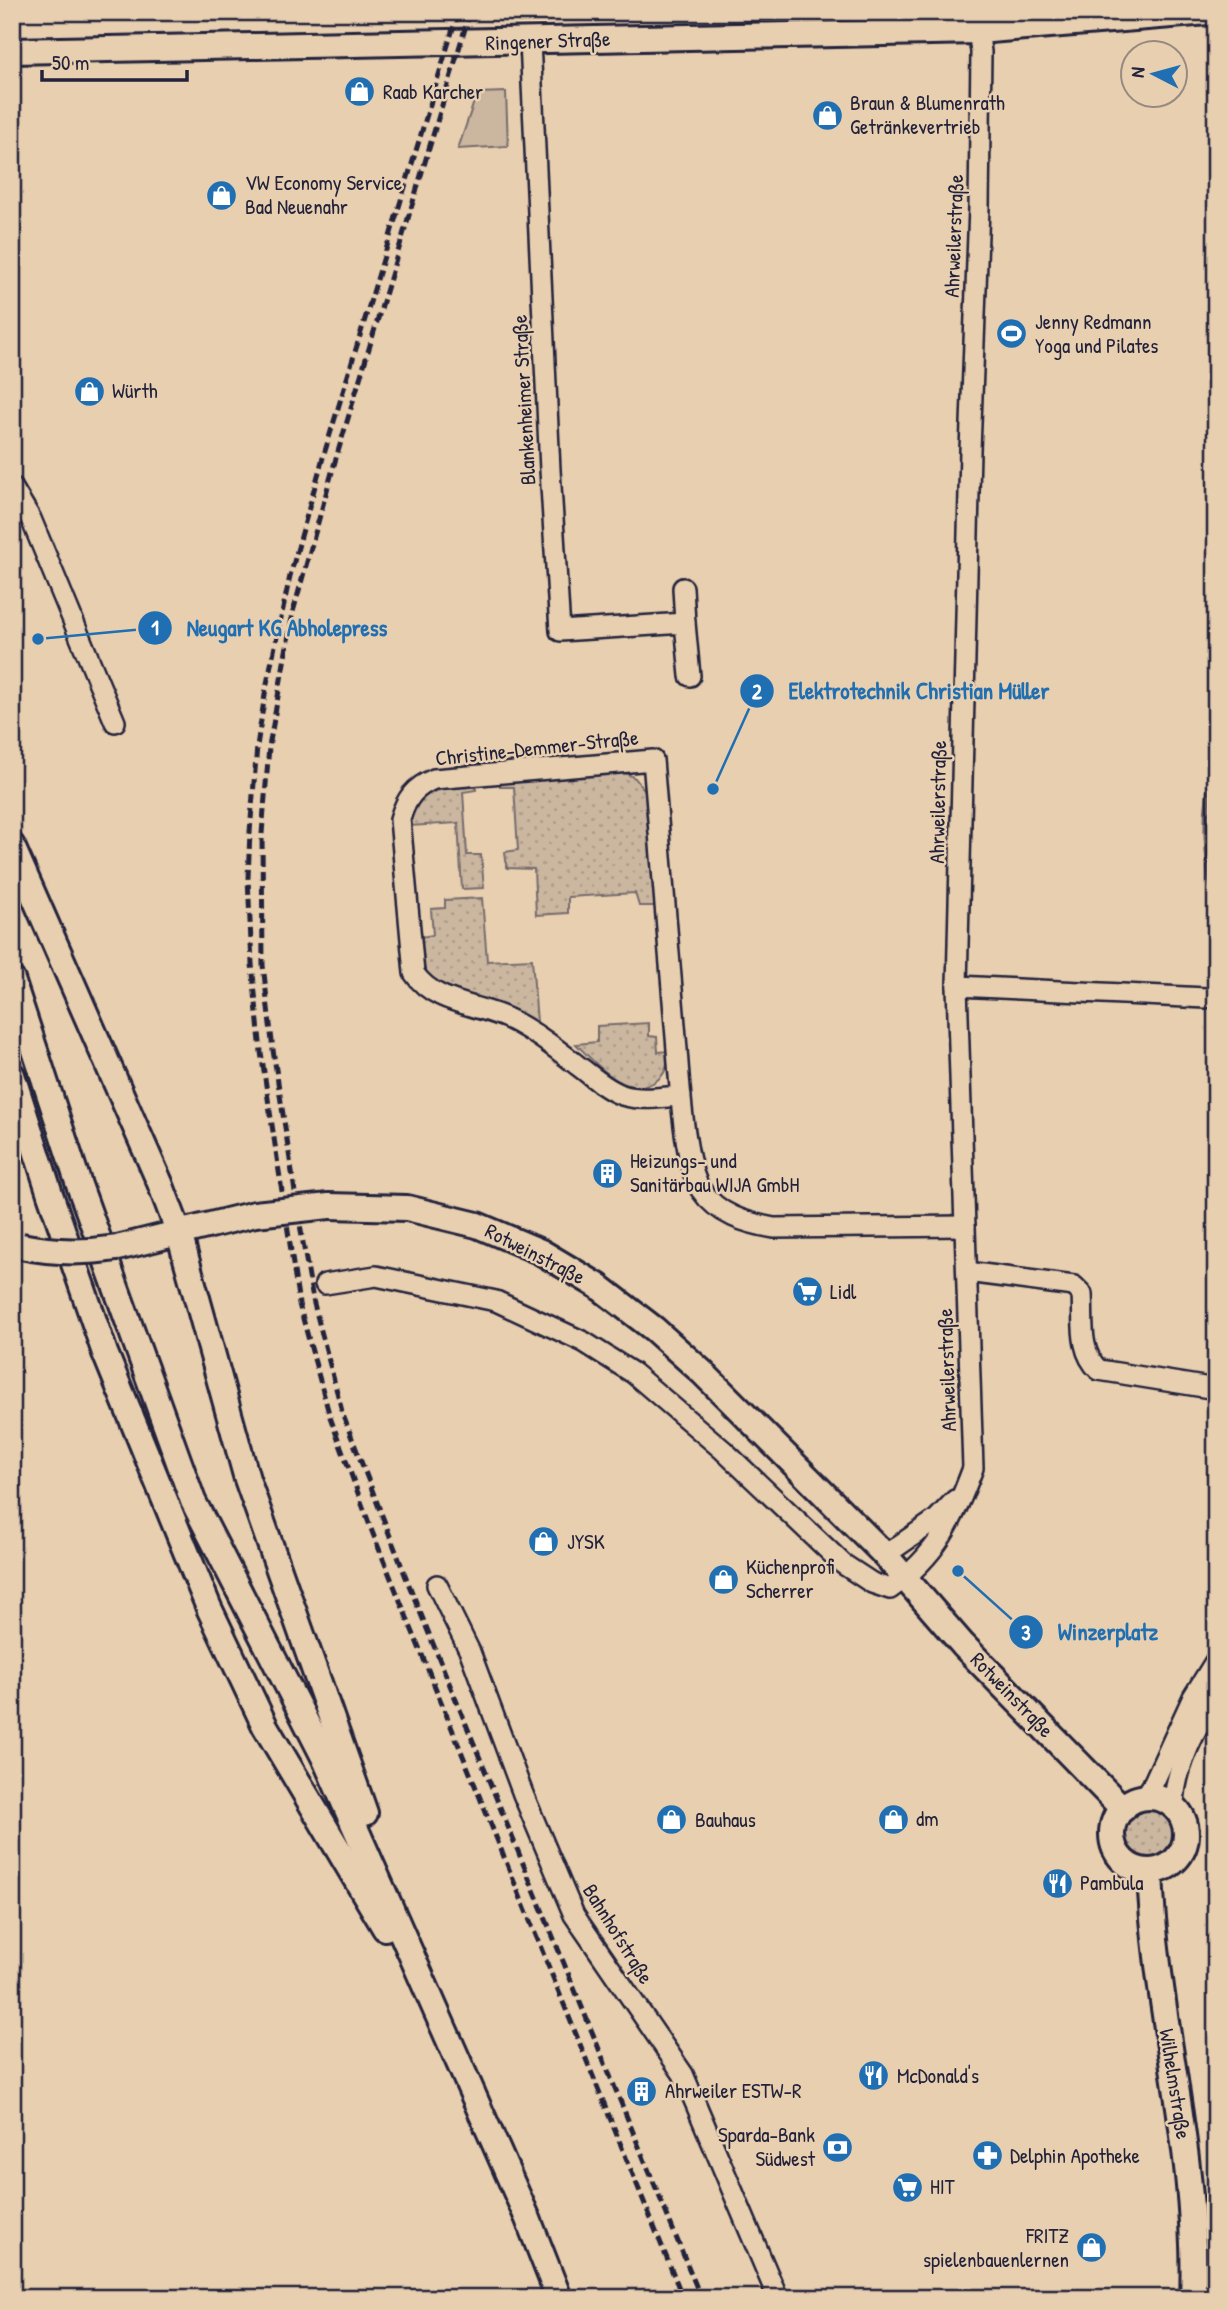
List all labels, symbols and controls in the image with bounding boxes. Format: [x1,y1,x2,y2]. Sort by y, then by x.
street label: Ringener Straße [485,24,611,57]
scale bar [42,38,187,82]
north arrow [1120,38,1190,108]
text: 50 m [52,48,89,77]
text: N [1124,66,1151,79]
shop icon: Raab Karcher [343,75,377,109]
place label: Raab Karcher [383,77,483,106]
place label: Braun & Blumenrath Getränkevertrieb [850,88,1005,141]
shop icon: Braun & Blumenrath Getränkevertrieb [810,98,844,132]
place label: VW Economy Service Bad Neuenahr [245,168,402,221]
street label: Ahrweilerstraße [937,174,970,298]
shop icon: VW Economy Service Bad Neuenahr [205,178,239,212]
place label: Jenny Redmann Yoga und Pilates [1035,307,1158,360]
street label: Blankenheimer Straße [505,314,542,486]
sports icon: Jenny Redmann Yoga und Pilates [995,317,1029,351]
shop icon: Würth [72,374,106,408]
place label: Würth [112,376,158,405]
callout: Neugart KG Abholepress [138,606,401,650]
text: Neugart KG Abholepress [187,612,387,644]
text: 1 [151,613,159,642]
callout: Elektrotechnik Christian Müller [739,669,1063,713]
text: Elektrotechnik Christian Müller [789,675,1050,706]
text: 2 [752,677,762,706]
street label: Christine-Demmer-Straße [434,722,640,773]
street label: Ahrweilerstraße [922,740,953,864]
place label: Heizungs- und Sanitärbau WIJA GmbH [630,1146,799,1199]
building icon: Heizungs- und Sanitärbau WIJA GmbH [590,1156,624,1190]
street label: Rotweinstraße [480,1216,590,1291]
supermarket icon: Lidl [790,1275,824,1309]
place label: Lidl [830,1277,857,1306]
street label: Ahrweilerstraße [930,1308,963,1432]
shop icon: JYSK [527,1525,561,1559]
place label: JYSK [567,1527,605,1556]
place label: Küchenprofi Scherrer [746,1552,835,1605]
shop icon: Küchenprofi Scherrer [706,1562,740,1596]
callout: Winzerplatz [1009,1610,1172,1654]
text: Winzerplatz [1058,1616,1158,1648]
text: 3 [1021,1618,1031,1647]
street label: Rotweinstraße [964,1646,1061,1744]
shop icon: dm [876,1802,910,1836]
shop icon: Bauhaus [655,1803,689,1837]
place label: dm [916,1804,938,1833]
place label: Bauhaus [695,1805,756,1834]
restaurant icon: Pambula [1040,1866,1074,1900]
place label: Pambula [1080,1868,1143,1897]
street label: Bahnhofstraße [576,1878,661,1989]
street label: Wilhelmstraße [1152,2027,1199,2141]
restaurant icon: McDonald's [857,2059,891,2093]
place label: McDonald's [897,2061,979,2090]
building icon: Ahrweiler ESTW-R [625,2074,659,2108]
place label: Ahrweiler ESTW-R [665,2076,802,2105]
place label: Sparda-Bank Südwest [718,2120,816,2173]
bank icon: Sparda-Bank Südwest [821,2130,855,2164]
pharmacy icon: Delphin Apotheke [970,2139,1004,2173]
place label: Delphin Apotheke [1010,2141,1140,2170]
supermarket icon: HIT [890,2170,924,2204]
place label: HIT [930,2172,956,2201]
place label: FRITZ spielenbauenlernen [923,2221,1069,2274]
shop icon: FRITZ spielenbauenlernen [1075,2231,1109,2265]

